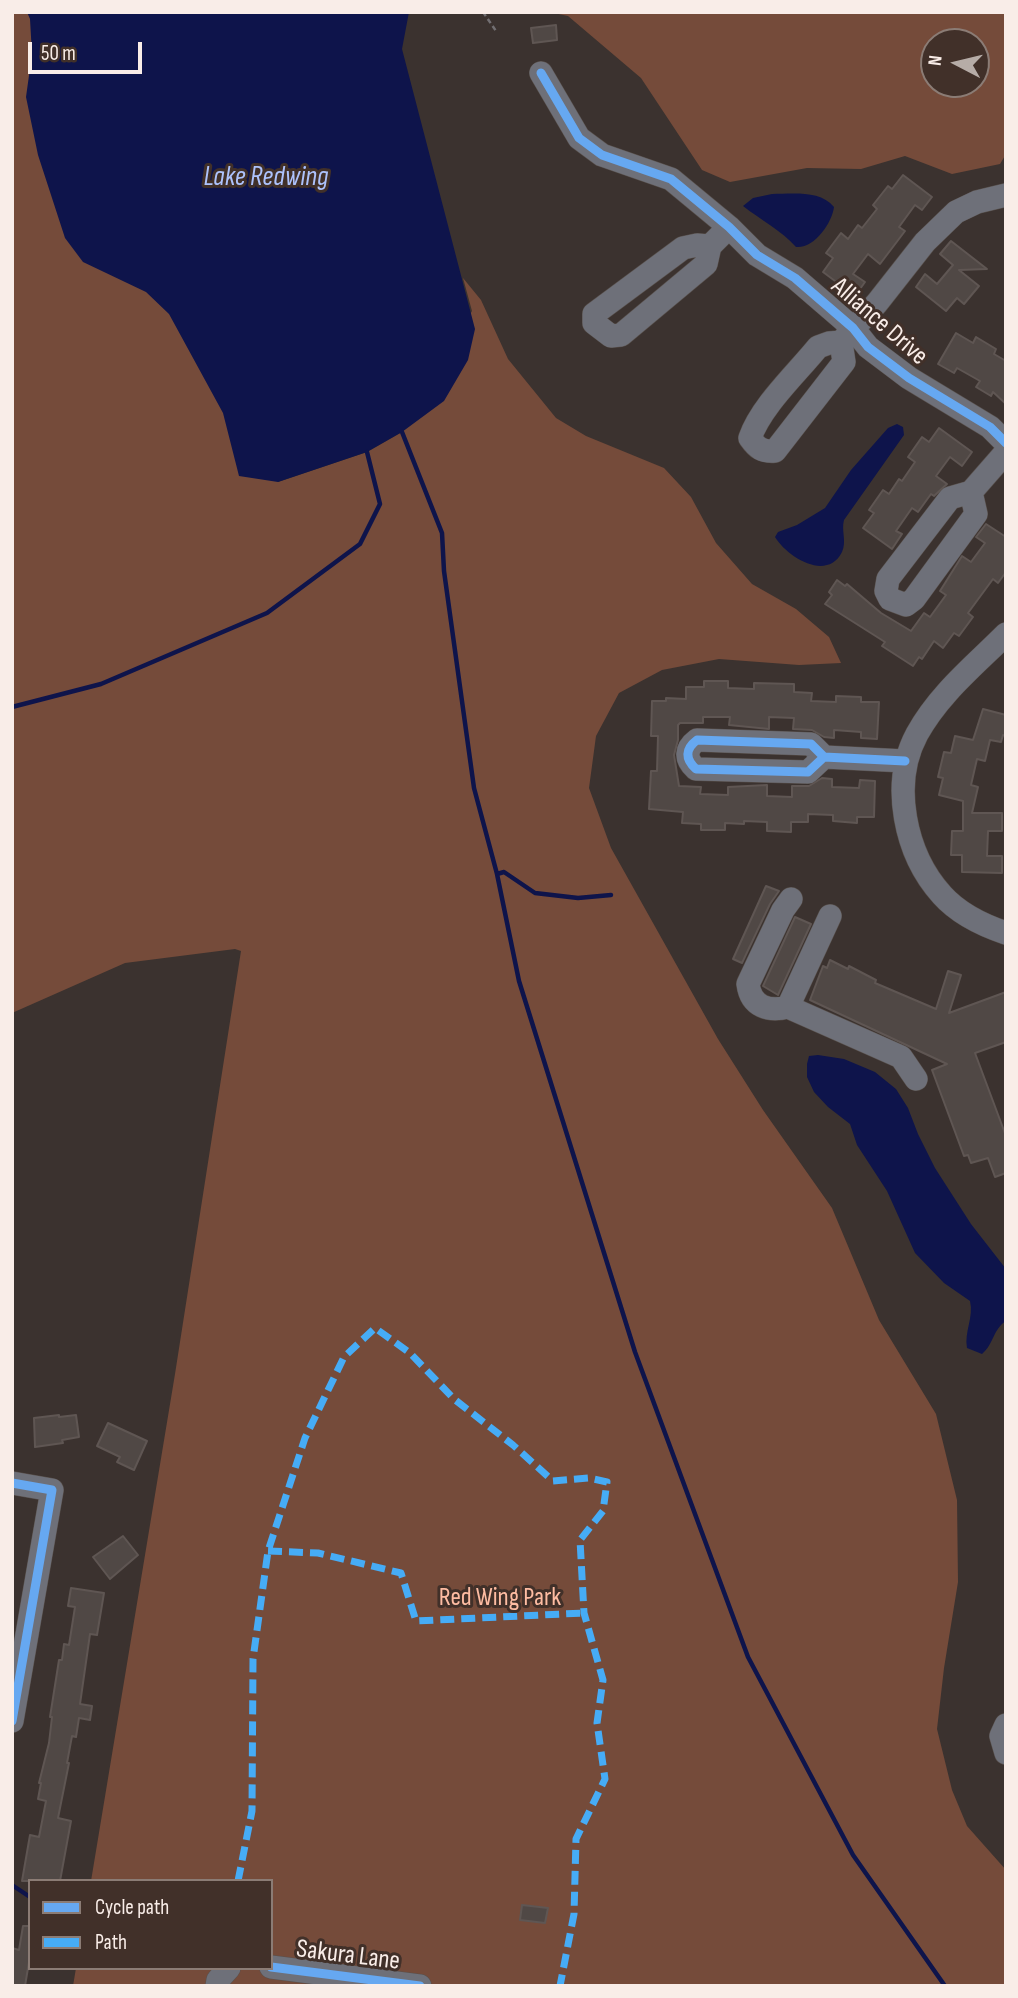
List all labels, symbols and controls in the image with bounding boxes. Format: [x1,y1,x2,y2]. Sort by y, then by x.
scale bar [32,28,145,72]
north arrow [920,28,990,98]
text: 50 m [41,41,76,66]
text: N [924,54,948,67]
water label: Lake Redwing [204,161,328,195]
street label: Alliance Drive [824,272,934,372]
park label: Red Wing Park [439,1582,561,1614]
legend [28,1879,273,1970]
text: Cycle path [95,1895,169,1920]
text: Path [95,1930,127,1955]
street label: Sakura Lane [294,1934,402,1978]

